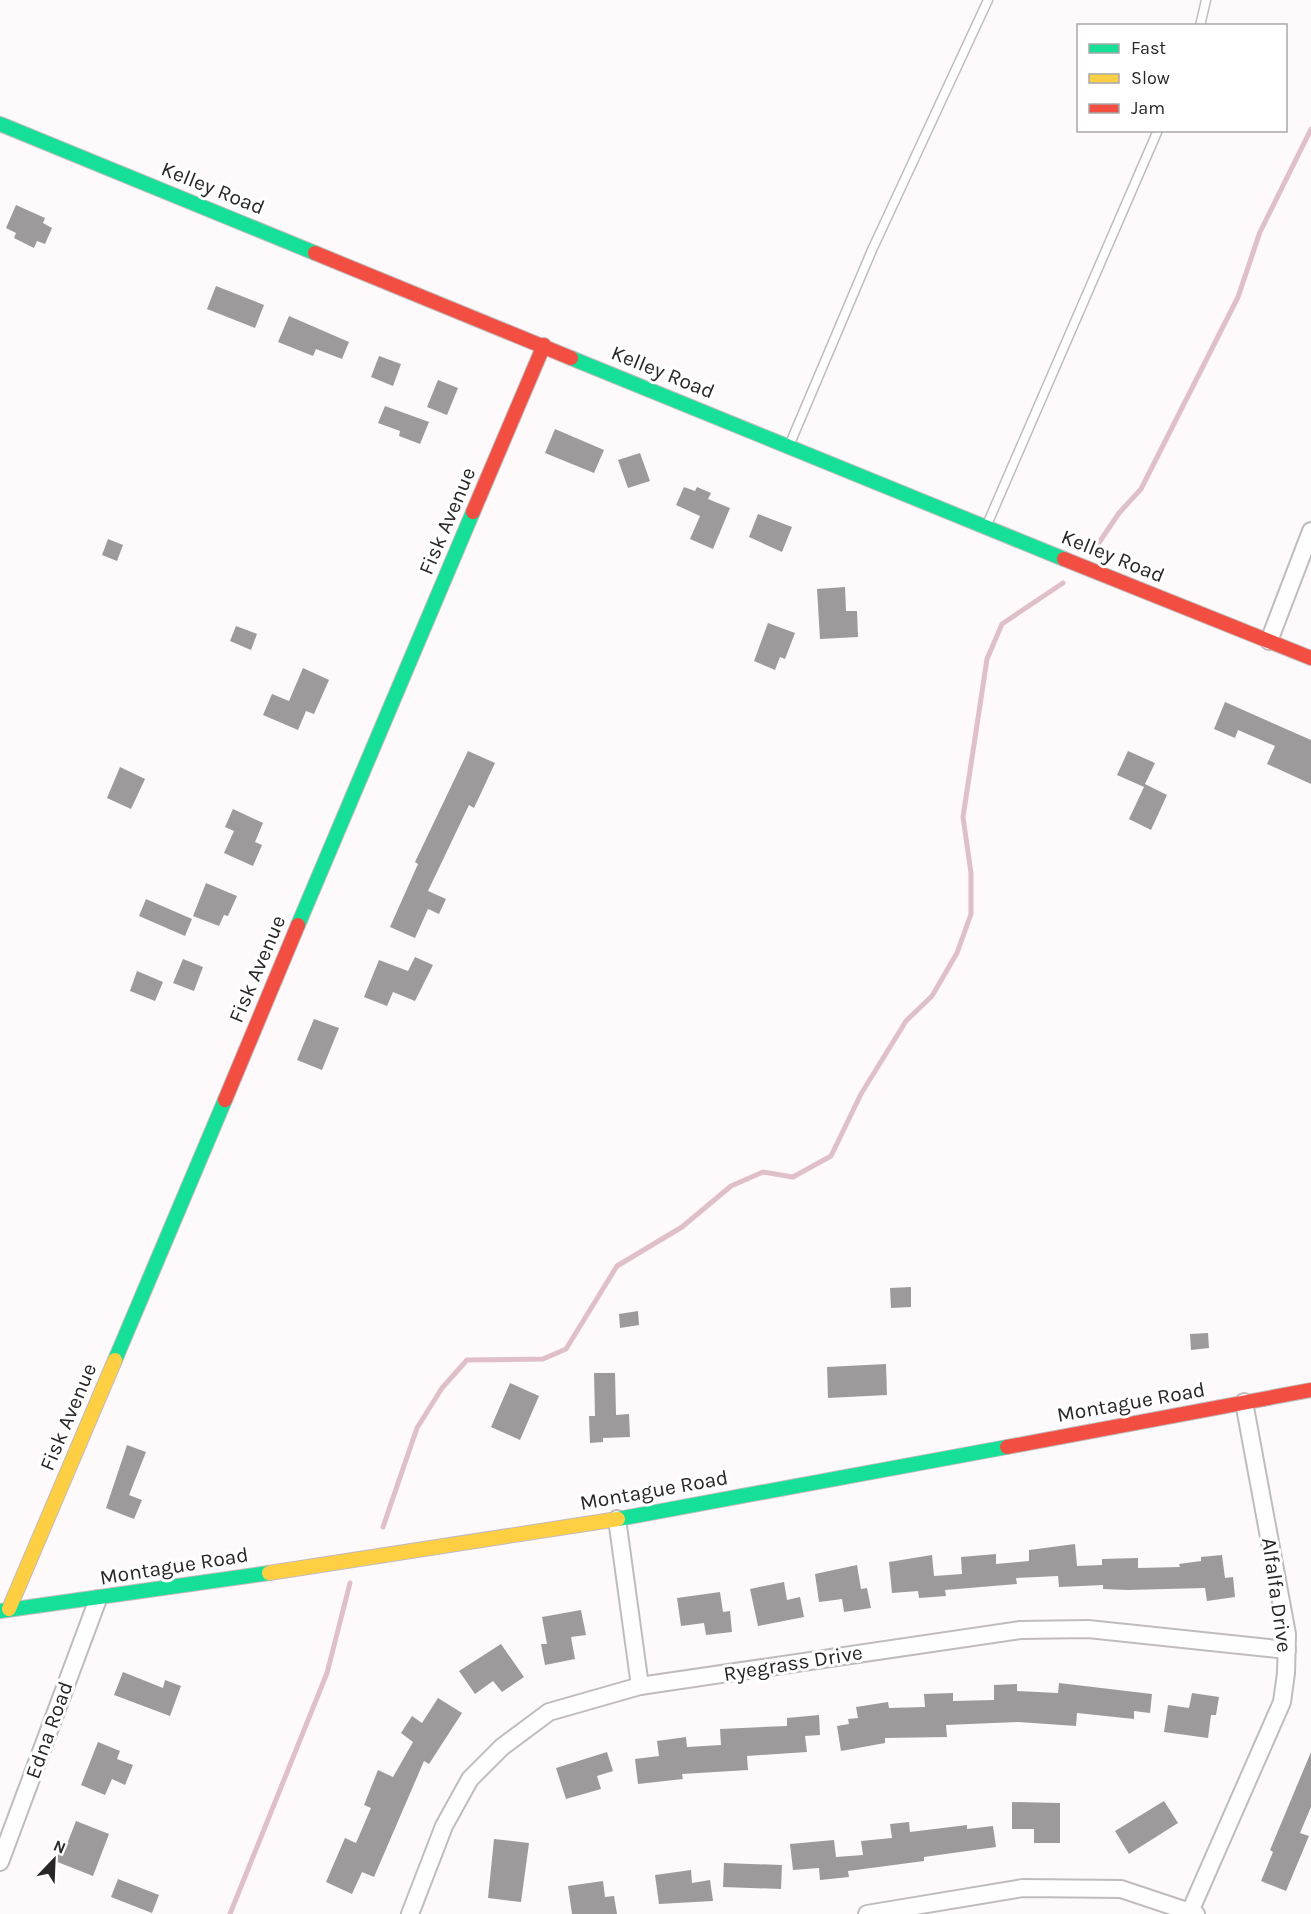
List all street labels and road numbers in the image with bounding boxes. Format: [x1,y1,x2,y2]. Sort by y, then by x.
street label: Kelley Road [158,156,268,220]
street label: Kelley Road [608,340,718,404]
street label: Fisk Avenue [414,464,480,578]
street label: Kelley Road [1058,524,1168,588]
street label: Fisk Avenue [224,912,290,1026]
street label: Fisk Avenue [35,1360,101,1474]
street label: Montague Road [1055,1377,1207,1427]
street label: Montague Road [578,1465,730,1515]
street label: Alfalfa Drive [1257,1536,1297,1654]
street label: Montague Road [98,1542,250,1590]
street label: Ryegrass Drive [722,1640,864,1686]
street label: Edna Road [20,1678,78,1782]

